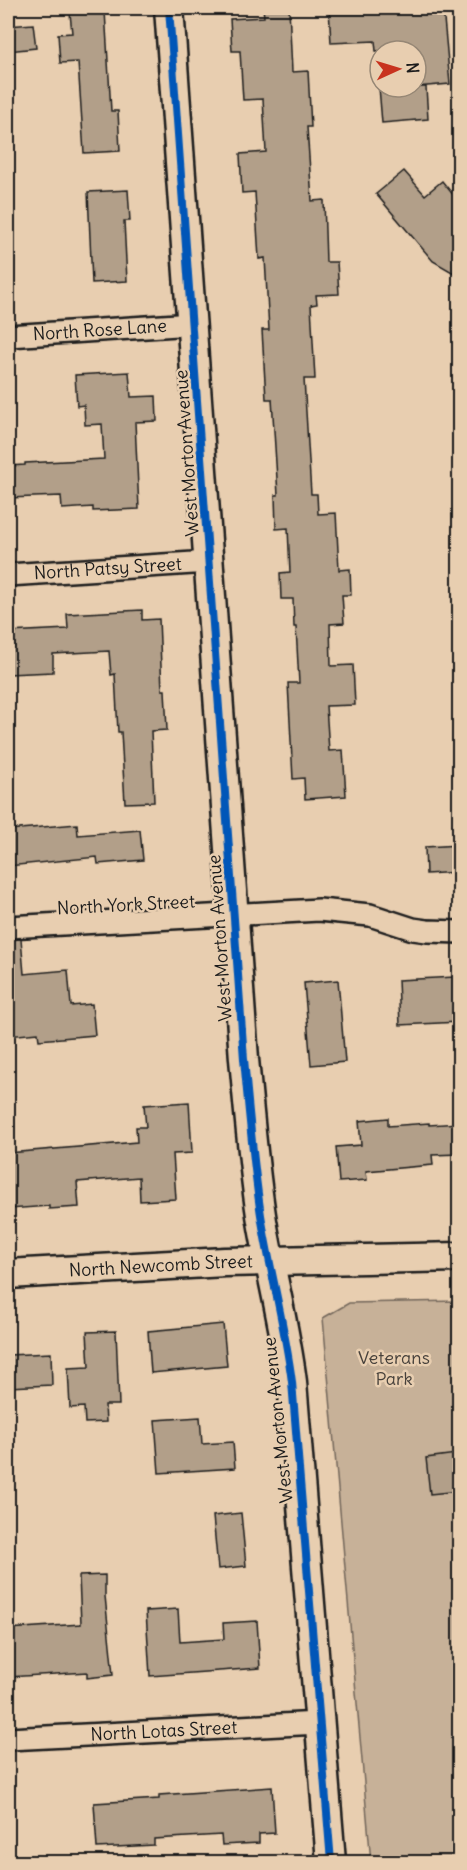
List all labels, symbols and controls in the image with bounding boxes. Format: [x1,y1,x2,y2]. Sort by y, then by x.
north arrow [368,39,428,99]
text: N [403,62,423,74]
street label: North Rose Lane [32,314,168,345]
street label: West Morton Avenue [169,369,204,537]
street label: North Patsy Street [33,552,182,584]
street label: West Morton Avenue [202,854,237,1022]
street label: North York Street [56,889,196,920]
street label: North Newcomb Street [68,1249,253,1282]
street label: West Morton Avenue [257,1336,298,1504]
park label: Veterans Park [358,1346,430,1390]
street label: North Lotas Street [90,1715,238,1746]

